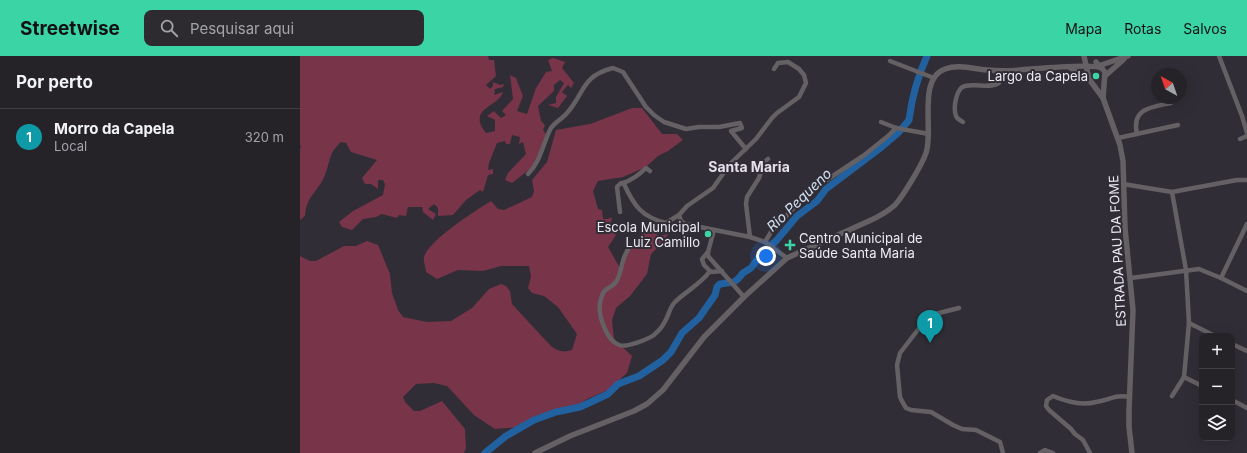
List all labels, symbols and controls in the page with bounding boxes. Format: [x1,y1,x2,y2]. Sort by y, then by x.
search box [144,10,424,46]
text: Streetwise [20,17,120,40]
icon: search [158,17,180,39]
text: Pesquisar aqui [190,19,294,38]
text: Mapa [1065,20,1102,37]
text: Rotas [1124,20,1161,37]
text: Salvos [1183,20,1227,37]
place label: Largo da Capela [988,68,1088,84]
north arrow [1151,68,1187,104]
marker: Largo da Capela [1091,71,1101,81]
text: Por perto [16,72,93,92]
text: Morro da Capela [54,119,175,138]
text: 1 [26,129,32,145]
text: 320 m [245,129,284,145]
text: Local [54,138,87,154]
district label: Santa Maria [708,158,790,175]
water label: Rio Pequeno [763,165,835,235]
street label: ESTRADA PAU DA FOME [1105,175,1129,327]
place label: Escola Municipal Luiz Camillo [597,219,700,250]
marker: Escola Municipal Luiz Camillo [703,229,713,239]
place label: Centro Municipal de Saúde Santa Maria [799,230,923,261]
marker: Centro Municipal de Saúde Santa Maria [784,239,796,251]
your location [756,246,776,266]
pin: 1 [917,310,943,343]
map controls [1199,333,1235,441]
button: + [1199,333,1235,369]
button: − [1199,369,1235,405]
button: layers [1199,405,1235,441]

